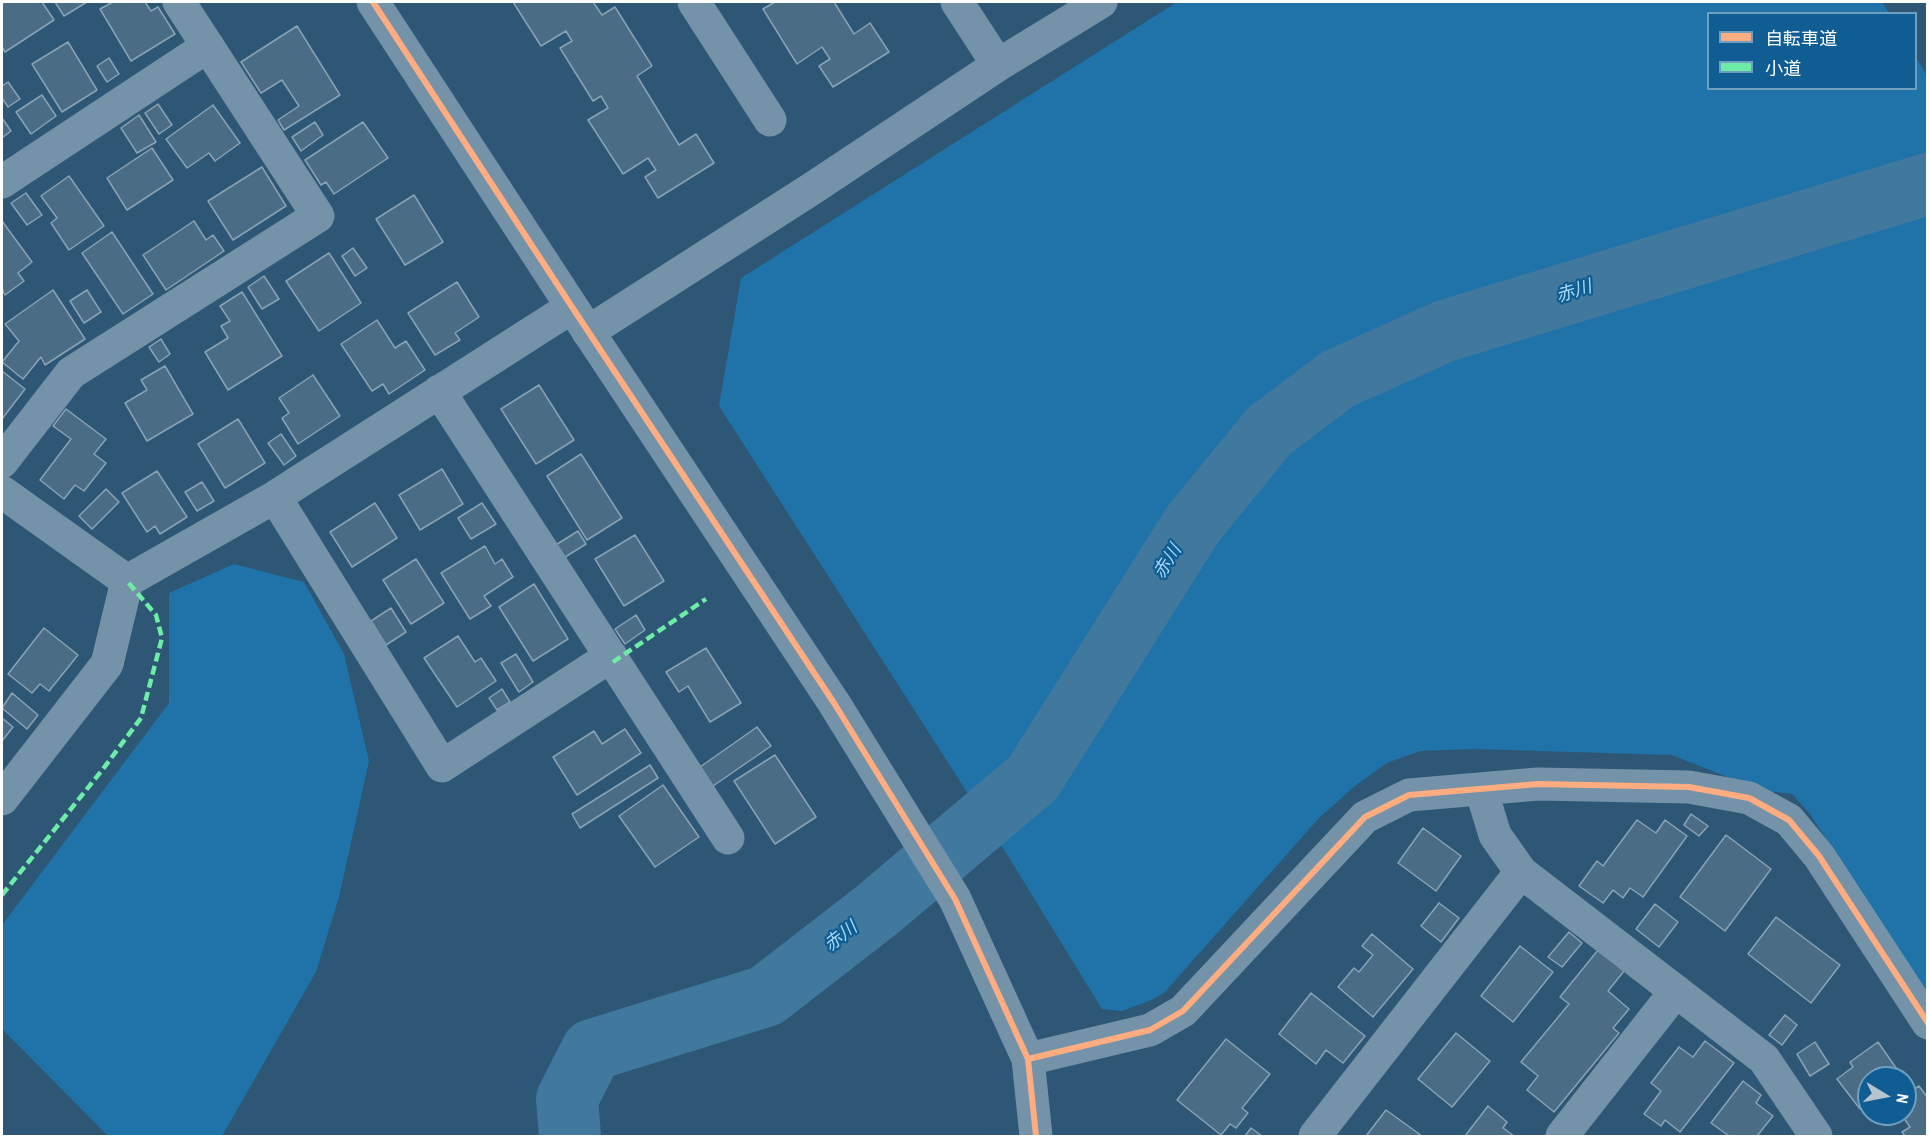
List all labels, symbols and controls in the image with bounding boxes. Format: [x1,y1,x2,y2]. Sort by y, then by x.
legend [1707,12,1917,90]
text: 自転車道 [1765,26,1837,51]
text: 小道 [1765,56,1801,81]
water label: 赤川 [1554,276,1594,308]
water label: 赤川 [1149,541,1187,583]
water label: 赤川 [820,917,862,957]
north arrow [1857,1066,1917,1126]
text: N [1891,1092,1914,1105]

